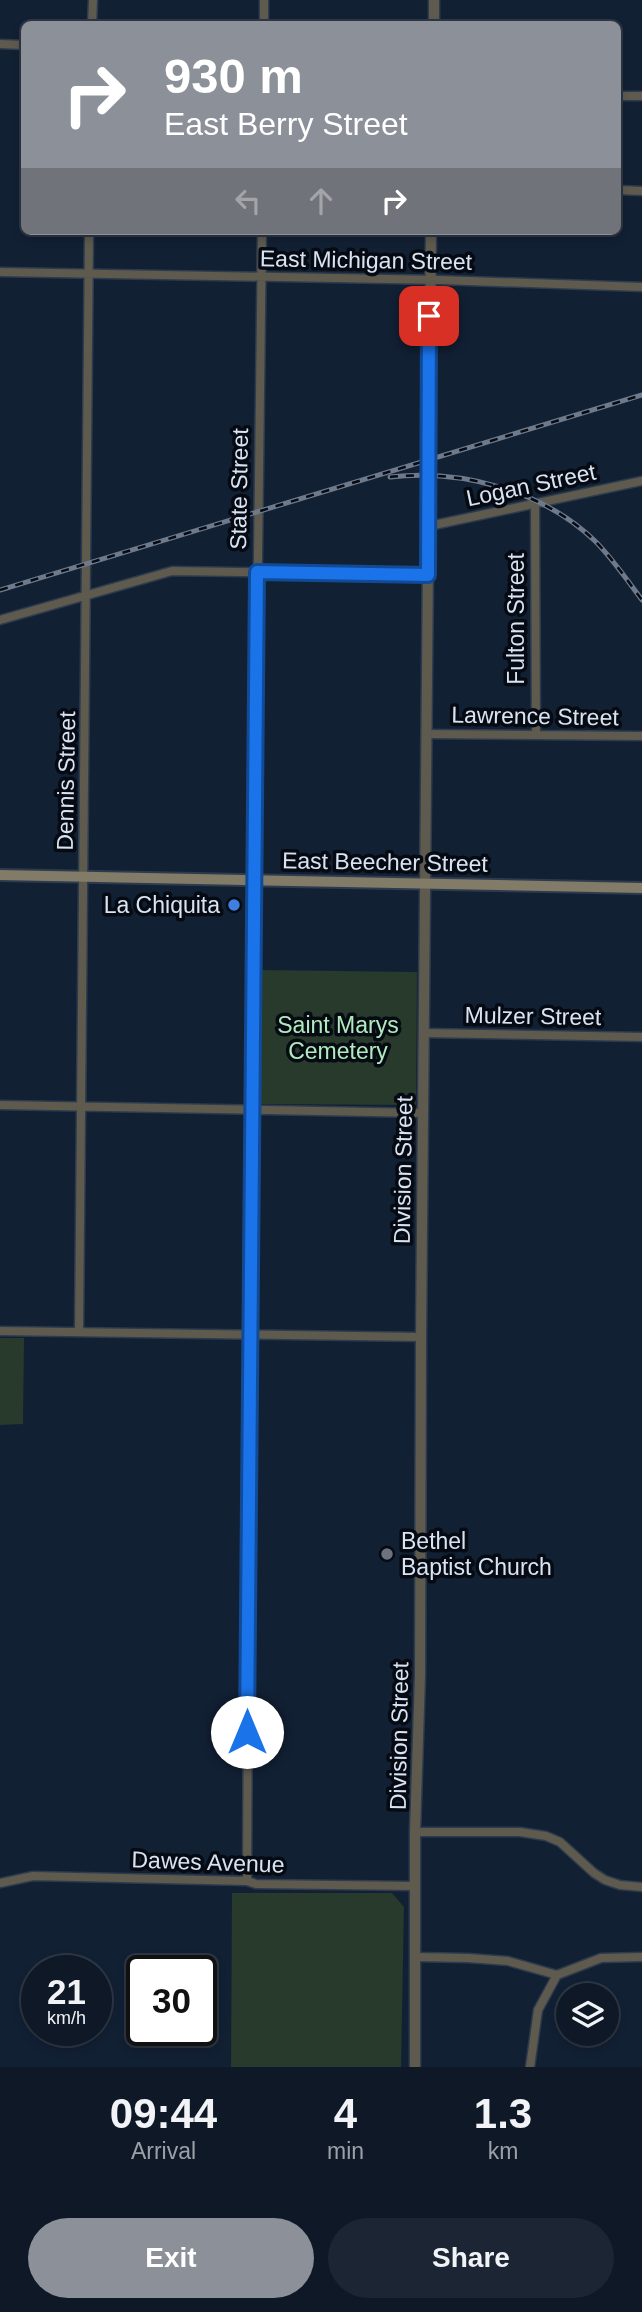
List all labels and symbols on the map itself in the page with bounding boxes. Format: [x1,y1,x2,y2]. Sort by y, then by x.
street label: East Michigan Street [260,245,473,275]
pin [399,286,459,346]
street label: State Street [225,427,253,550]
street label: Logan Street [464,458,599,511]
street label: Fulton Street [503,553,529,685]
street label: Lawrence Street [451,702,620,730]
street label: Dennis Street [52,711,80,851]
street label: East Beecher Street [282,847,489,877]
place label: La Chiquita [104,892,220,918]
marker: La Chiquita [226,897,242,913]
street label: Mulzer Street [464,1002,602,1030]
park label: Saint Marys Cemetery [277,1012,399,1064]
street label: Division Street [389,1095,417,1244]
place label: Bethel Baptist Church [401,1528,552,1580]
marker: Bethel Baptist Church [379,1546,395,1562]
street label: Division Street [385,1661,413,1810]
position arrow [210,1695,284,1769]
street label: Dawes Avenue [131,1846,285,1878]
speed limit sign: 30 [126,1955,217,2046]

